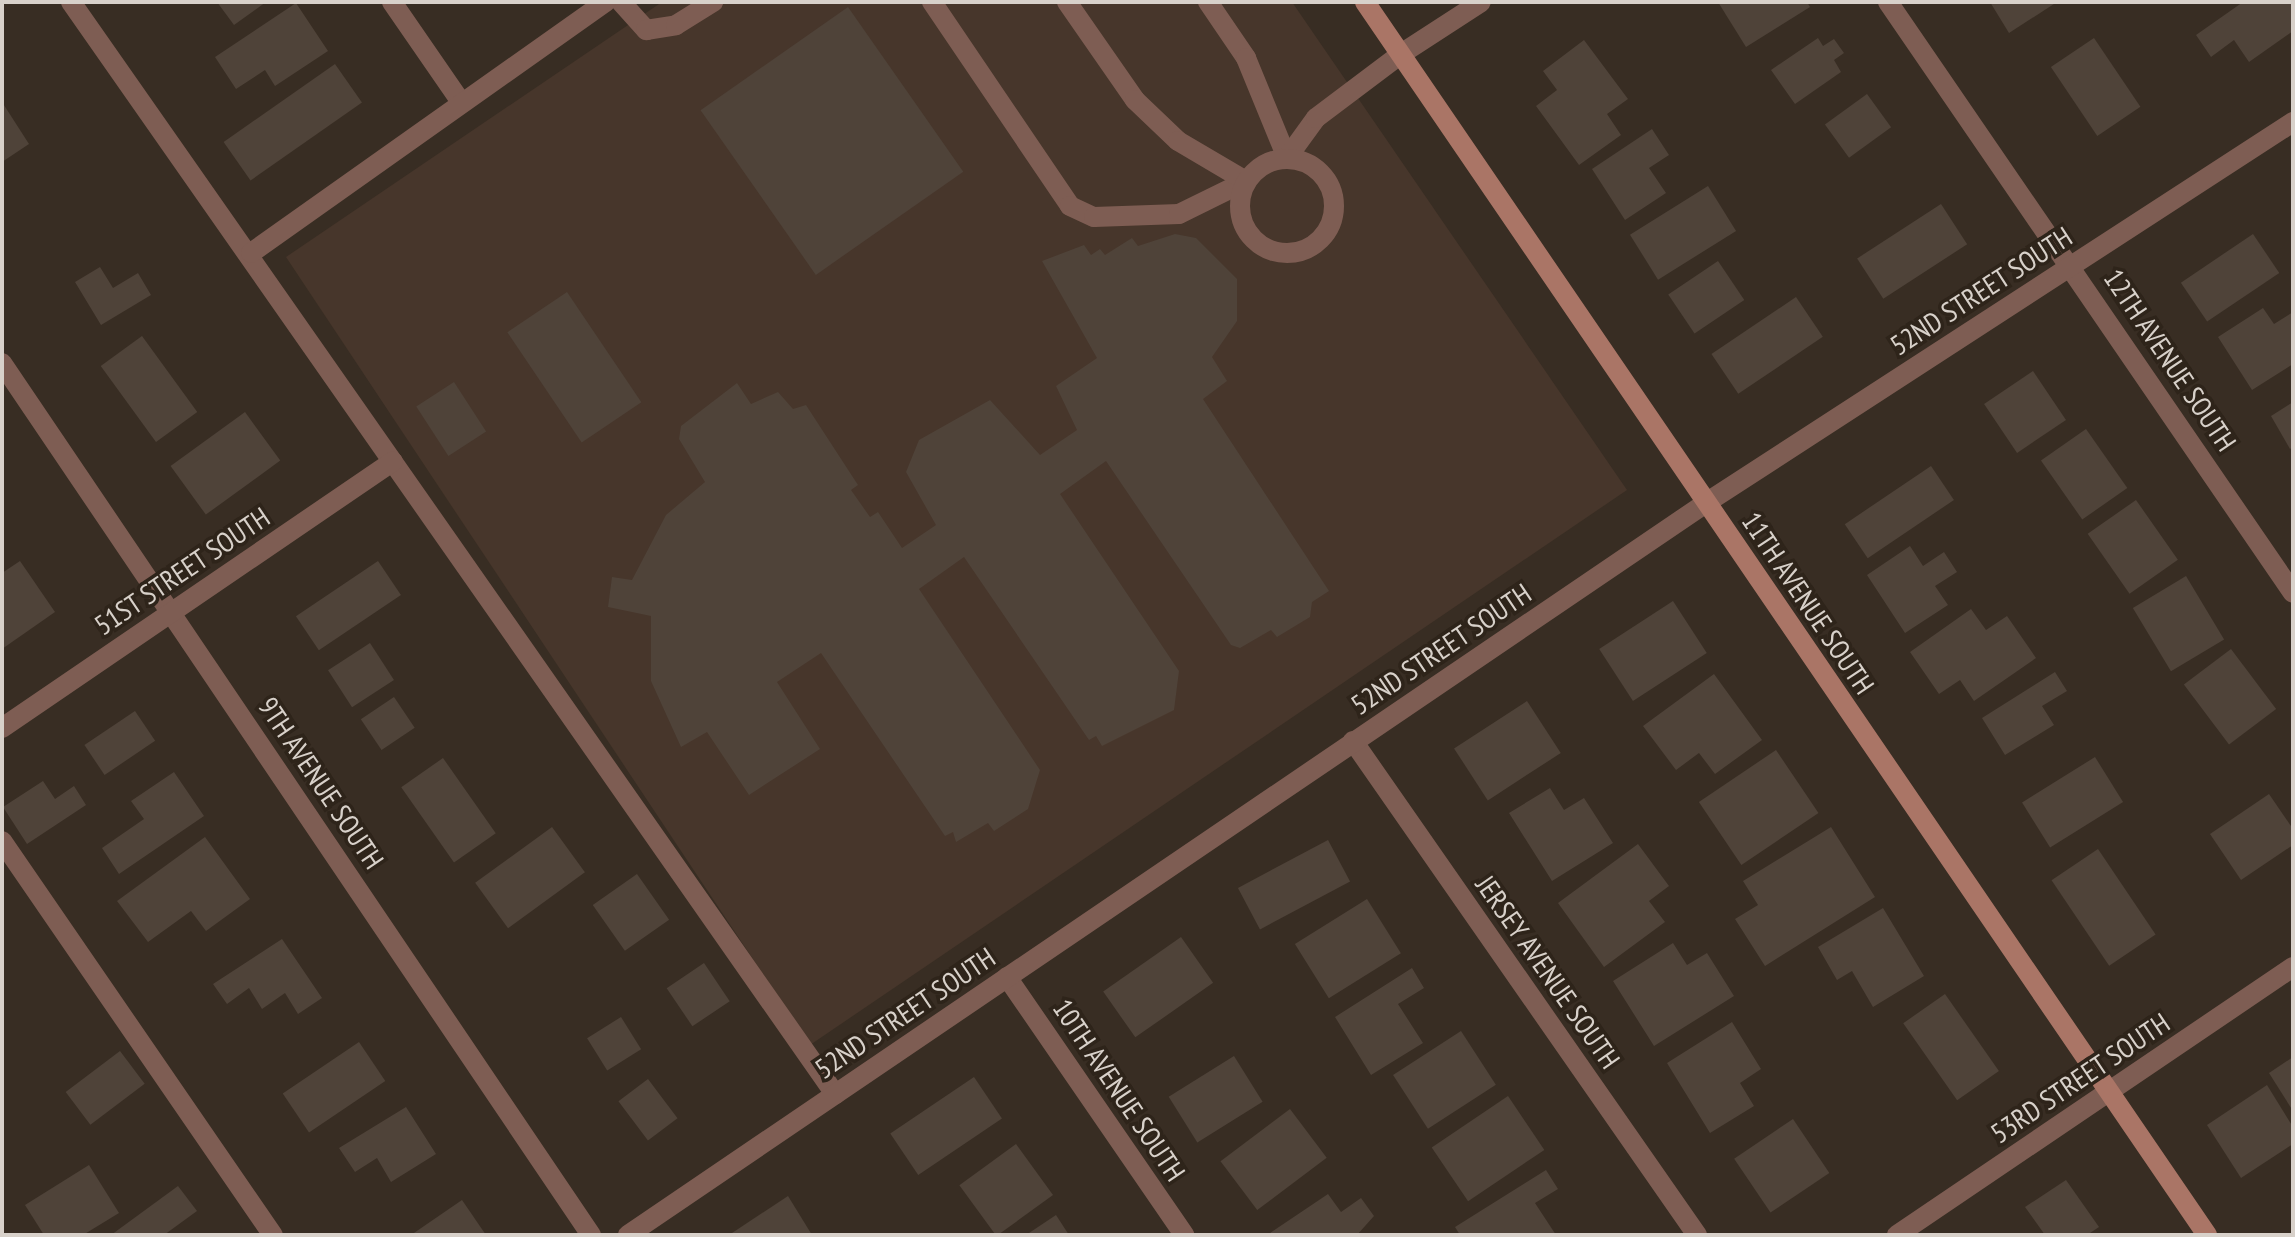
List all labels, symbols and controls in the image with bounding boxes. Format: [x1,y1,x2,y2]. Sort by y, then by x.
street label: 52ND STREET SOUTH [1883,220,2079,362]
street label: 12TH AVENUE SOUTH [2097,262,2243,458]
street label: 51ST STREET SOUTH [87,500,277,642]
street label: 11TH AVENUE SOUTH [1735,505,1881,701]
street label: 52ND STREET SOUTH [1344,576,1538,722]
street label: 9TH AVENUE SOUTH [251,691,391,875]
street label: JERSEY AVENUE SOUTH [1469,869,1627,1075]
street label: 52ND STREET SOUTH [808,940,1002,1086]
street label: 10TH AVENUE SOUTH [1046,992,1192,1188]
street label: 53RD STREET SOUTH [1984,1006,2176,1150]

